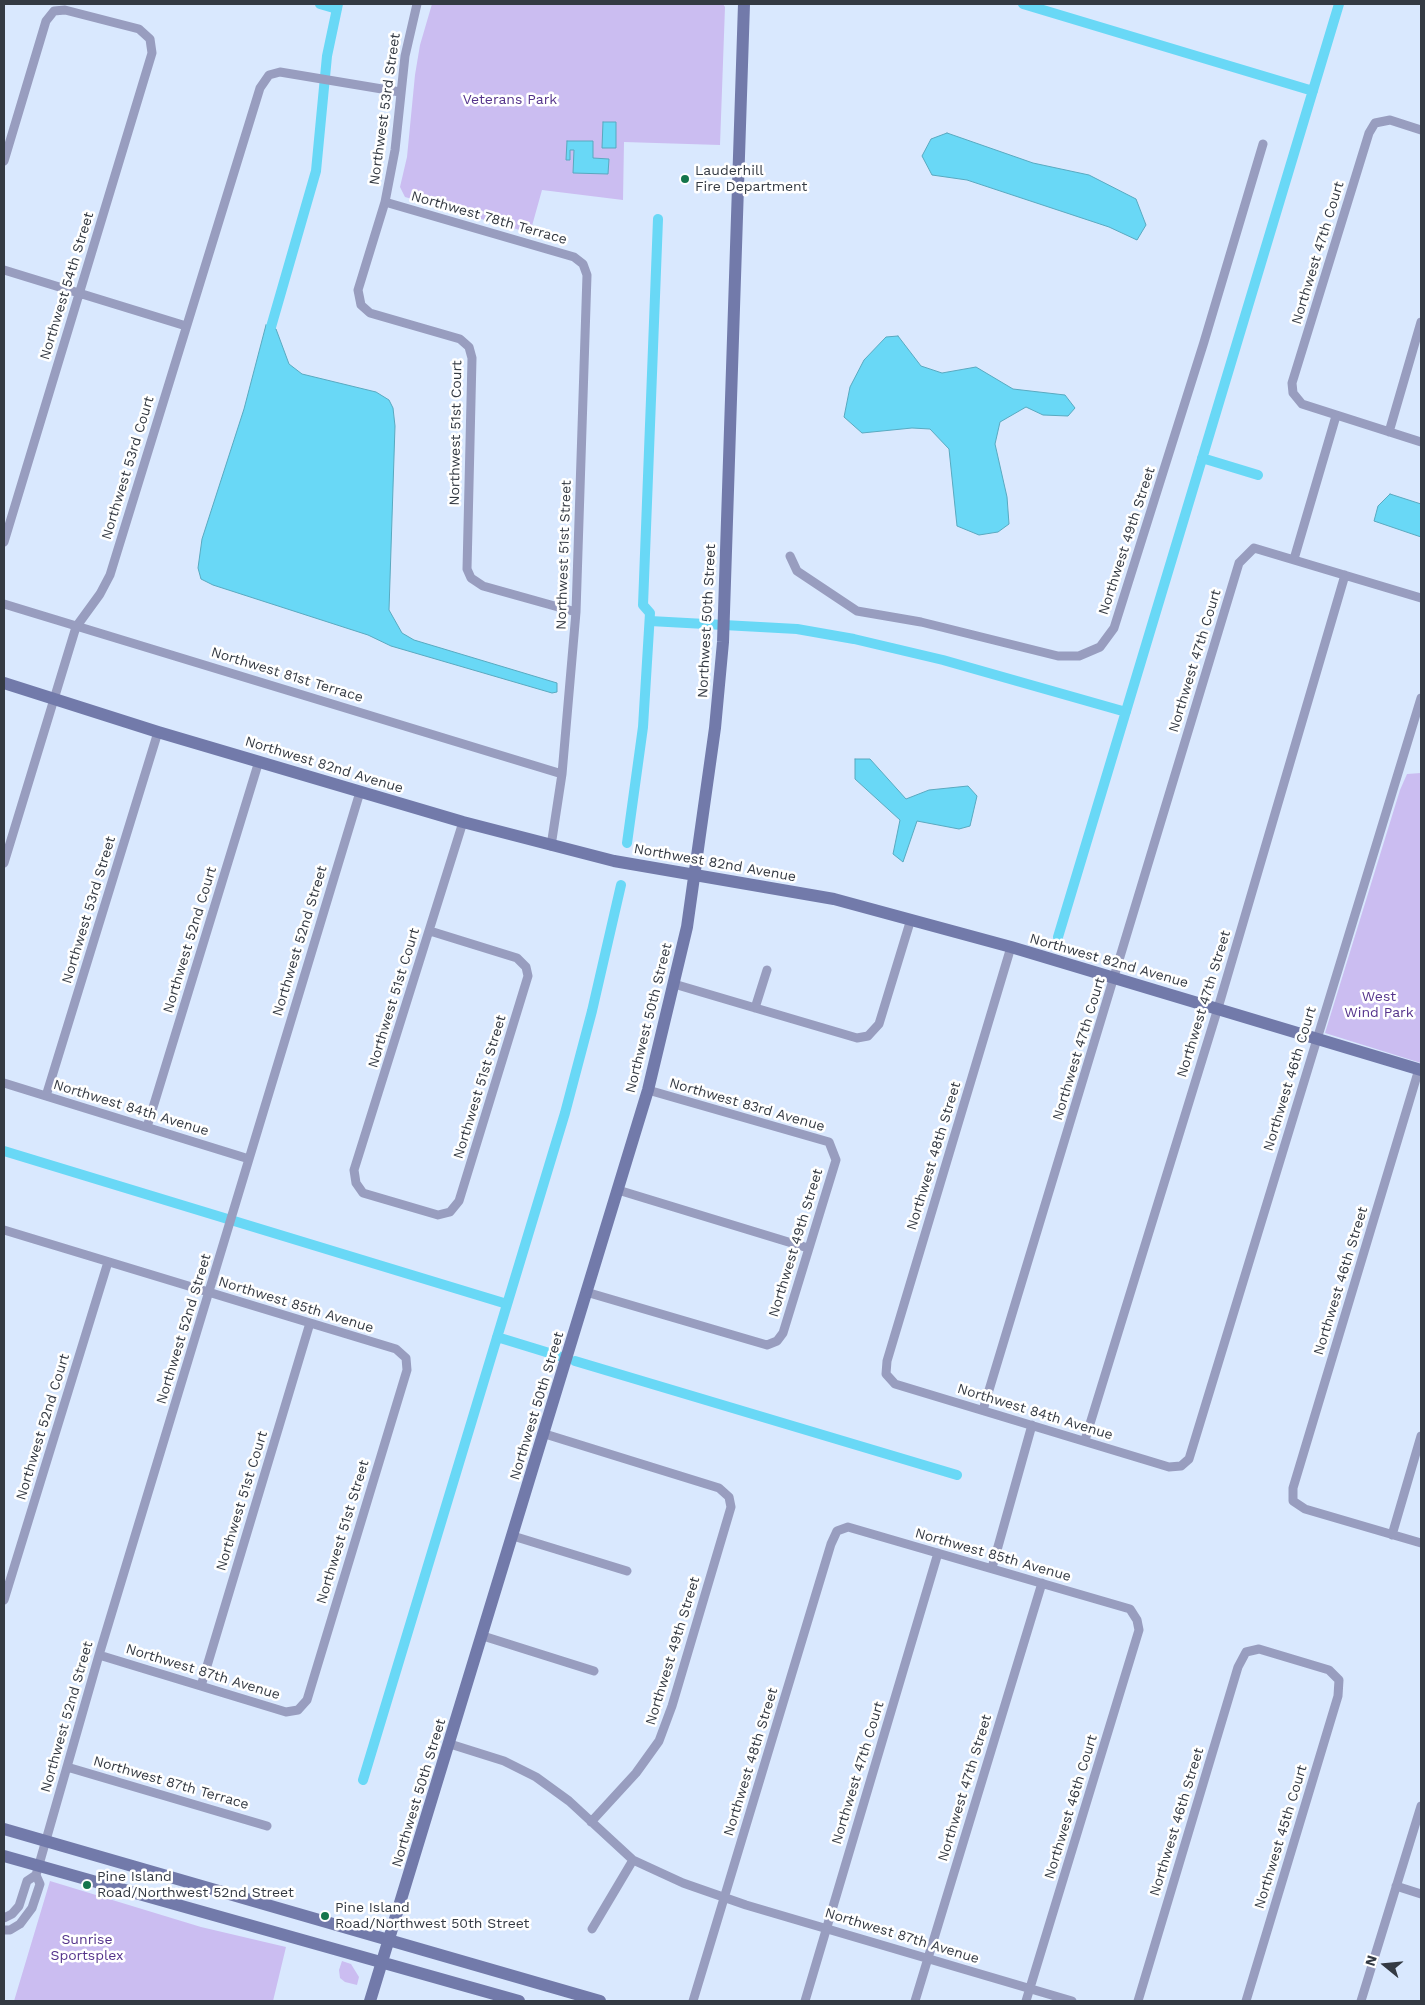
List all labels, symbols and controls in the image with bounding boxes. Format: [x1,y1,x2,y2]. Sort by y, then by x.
street label: Northwest 53rd Street [366,32,404,186]
park label: Veterans Park [463,92,557,108]
place label: Lauderhill Fire Department [695,163,807,196]
marker: Lauderhill Fire Department [679,173,691,185]
street label: Northwest 47th Court [1288,179,1348,327]
street label: Northwest 78th Terrace [409,188,569,248]
street label: Northwest 54th Street [36,210,98,362]
street label: Northwest 51st Court [446,360,466,506]
street label: Northwest 53rd Court [98,394,158,542]
street label: Northwest 49th Street [1095,465,1159,617]
street label: Northwest 51st Street [553,480,575,630]
street label: Northwest 50th Street [695,544,719,698]
street label: Northwest 47th Court [1165,587,1225,735]
street label: Northwest 81st Terrace [209,644,365,706]
street label: Northwest 82nd Avenue [243,733,405,797]
street label: Northwest 53rd Street [59,834,119,986]
street label: Northwest 82nd Avenue [633,840,797,886]
street label: Northwest 52nd Street [269,864,331,1018]
street label: Northwest 52nd Court [160,865,220,1015]
street label: Northwest 51st Court [365,926,423,1070]
street label: Northwest 47th Street [1174,928,1234,1080]
street label: Northwest 82nd Avenue [1028,930,1190,992]
street label: Northwest 50th Street [622,941,676,1095]
street label: Northwest 47th Court [1049,975,1109,1123]
park label: West Wind Park [1344,989,1414,1022]
street label: Northwest 46th Court [1260,1005,1320,1153]
street label: Northwest 51st Street [450,1013,510,1161]
street label: Northwest 83rd Avenue [667,1075,827,1135]
street label: Northwest 84th Avenue [51,1076,211,1140]
street label: Northwest 48th Street [903,1080,965,1232]
street label: Northwest 49th Street [765,1167,827,1319]
street label: Northwest 46th Street [1310,1205,1372,1357]
street label: Northwest 52nd Street [153,1252,215,1406]
street label: Northwest 85th Avenue [216,1273,376,1337]
street label: Northwest 50th Street [506,1330,568,1482]
street label: Northwest 52nd Court [13,1352,73,1502]
street label: Northwest 84th Avenue [955,1380,1115,1444]
street label: Northwest 51st Court [213,1429,271,1573]
street label: Northwest 51st Street [313,1458,373,1606]
street label: Northwest 85th Avenue [913,1525,1073,1585]
street label: Northwest 49th Street [642,1575,704,1727]
street label: Northwest 52nd Street [37,1639,97,1795]
street label: Northwest 87th Avenue [124,1640,282,1704]
street label: Northwest 48th Street [720,1686,782,1838]
street label: Northwest 47th Court [828,1699,888,1847]
street label: Northwest 47th Street [935,1712,995,1864]
street label: Northwest 50th Street [388,1717,450,1869]
street label: Northwest 46th Court [1041,1733,1101,1881]
street label: Northwest 46th Street [1146,1746,1208,1898]
street label: Northwest 87th Terrace [91,1753,251,1813]
street label: Northwest 45th Court [1251,1763,1311,1911]
place label: Pine Island Road/Northwest 52nd Street [97,1869,294,1901]
marker: Pine Island Road/Northwest 52nd Street [81,1879,93,1891]
place label: Pine Island Road/Northwest 50th Street [335,1900,529,1932]
street label: Northwest 87th Avenue [823,1904,981,1968]
marker: Pine Island Road/Northwest 50th Street [319,1910,331,1922]
park label: Sunrise Sportsplex [51,1932,123,1964]
north arrow [1360,1940,1410,1990]
text: N [1361,1953,1380,1968]

